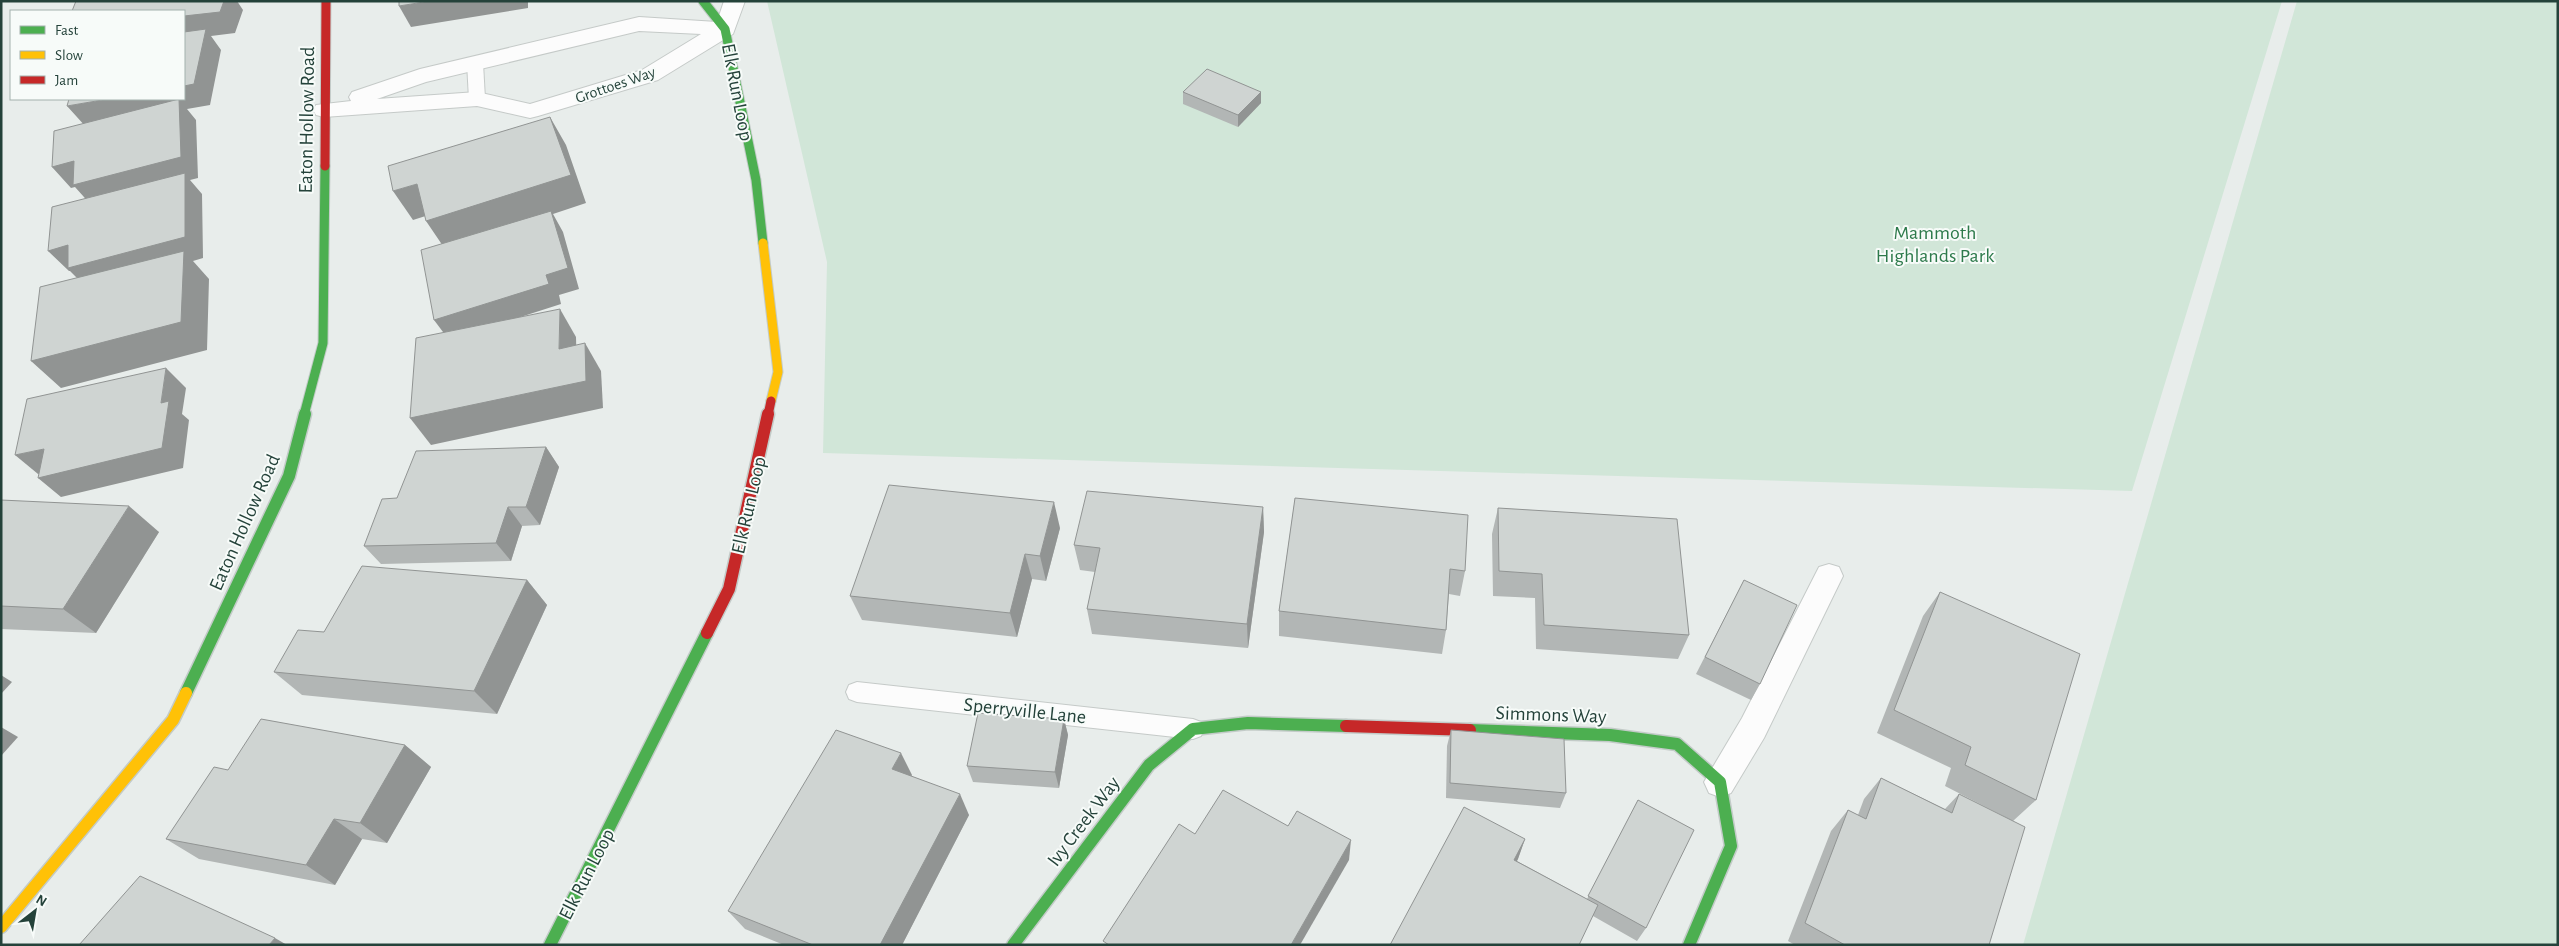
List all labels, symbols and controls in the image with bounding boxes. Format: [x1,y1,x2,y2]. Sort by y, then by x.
legend [10,10,185,100]
text: Fast [55,23,79,38]
street label: Elk Run Loop [718,42,756,143]
street label: Eaton Hollow Road [296,46,318,194]
text: Slow [55,48,83,63]
street label: Grottoes Way [573,64,658,107]
text: Jam [55,73,78,88]
park label: Mammoth Highlands Park [1876,223,1994,266]
street label: Eaton Hollow Road [206,451,284,594]
street label: Elk Run Loop [728,455,770,556]
street label: Sperryville Lane [963,695,1087,727]
street label: Simmons Way [1495,703,1607,727]
street label: Ivy Creek Way [1044,773,1124,870]
street label: Elk Run Loop [555,826,618,923]
north arrow [10,886,60,936]
text: N [33,892,49,909]

